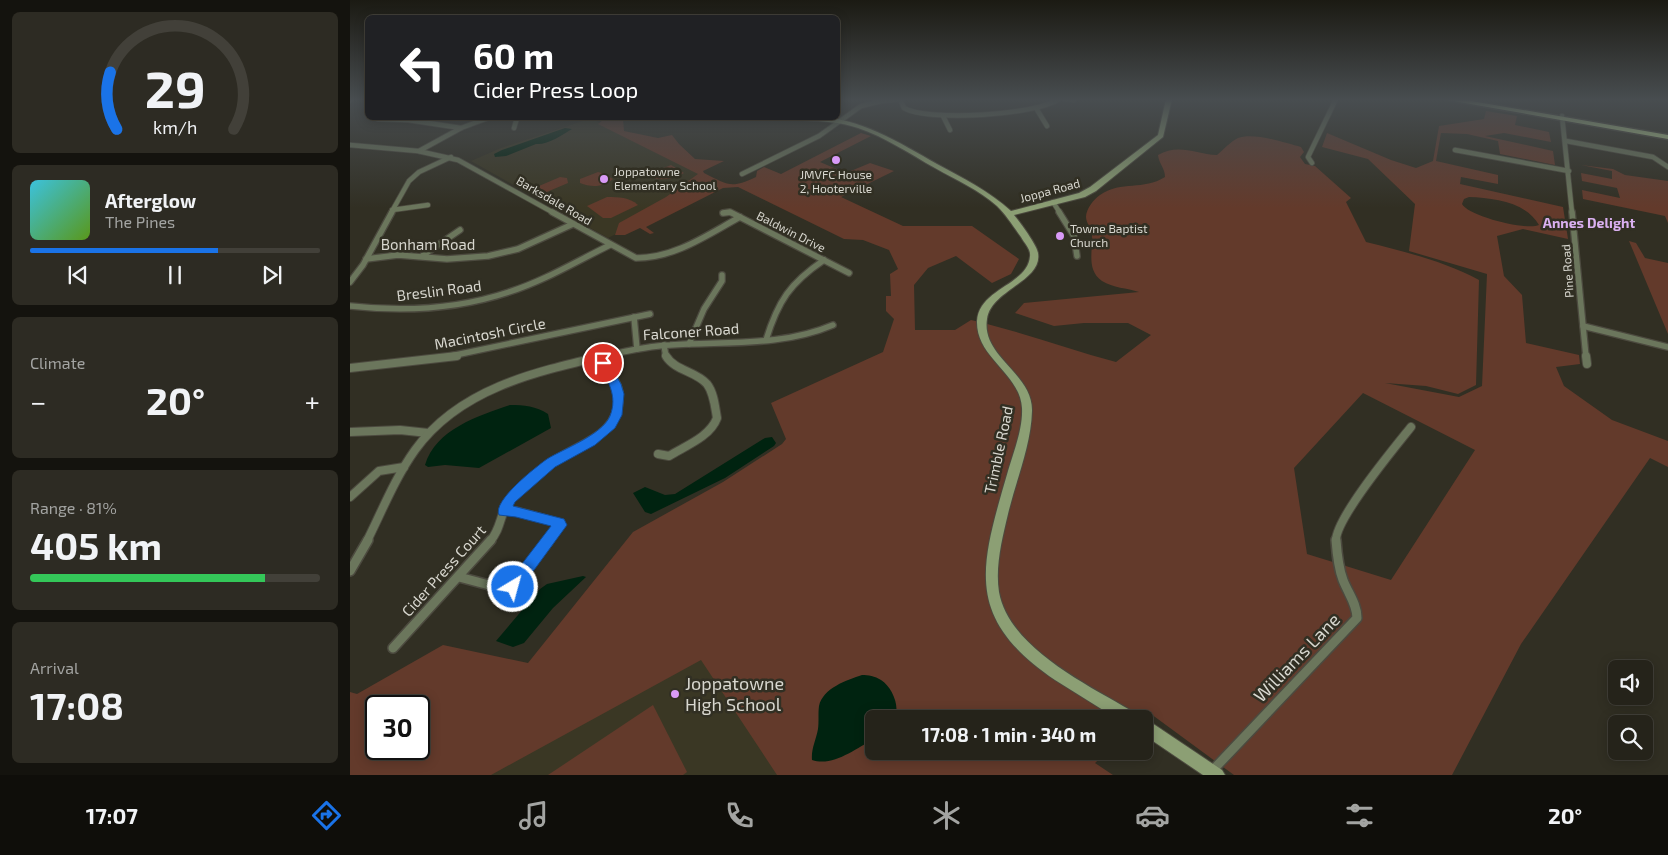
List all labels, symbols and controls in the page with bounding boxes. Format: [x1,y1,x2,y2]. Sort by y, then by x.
text: 60 m [473,34,554,76]
icon: left [390,35,455,100]
text: 29 [145,56,205,118]
text: Cider Press Loop [473,76,638,102]
text: km/h [153,116,197,138]
marker: JMVFC House 2, Hooterville [830,154,842,166]
place label: Joppatowne Elementary School [614,164,717,192]
place label: JMVFC House 2, Hooterville [800,167,872,195]
street label: Barksdale Road [514,173,595,227]
marker: Joppatowne Elementary School [598,173,610,185]
street label: Joppa Road [1018,175,1081,205]
text: Afterglow [105,189,196,212]
street label: Baldwin Drive [755,208,828,254]
text: The Pines [105,212,175,231]
district label: Annes Delight [1543,214,1636,231]
place label: Towne Baptist Church [1070,221,1148,249]
marker: Towne Baptist Church [1054,230,1066,242]
street label: Bonham Road [381,235,475,253]
street label: Pine Road [1558,244,1576,298]
icon: previous [64,261,92,289]
icon: pause [161,261,189,289]
icon: next [258,261,286,289]
street label: Breslin Road [395,276,482,304]
street label: Macintosh Circle [433,313,547,353]
street label: Falconer Road [642,319,740,343]
pin [582,342,624,384]
icon: arrive [589,349,617,377]
text: Climate [30,353,85,372]
text: 20° [146,377,205,423]
text: − [30,384,46,418]
text: + [305,384,320,418]
street label: Trimble Road [980,404,1016,495]
text: Range · 81% [30,498,117,517]
street label: Cider Press Court [398,521,489,620]
text: 405 km [30,522,162,568]
position arrow [486,560,538,612]
street label: Williams Lane [1249,608,1344,706]
text: Arrival [30,658,79,677]
map controls [1608,660,1653,760]
button: sound [1608,660,1653,705]
place label: Joppatowne High School [685,672,784,715]
text: 17:08 [30,682,124,728]
marker: Joppatowne High School [669,688,681,700]
speed limit sign: 30 [365,695,430,760]
button: search [1608,715,1653,760]
text: 17:08 · 1 min · 340 m [922,723,1096,746]
icon: directions [309,798,344,833]
icon: music [516,798,551,833]
icon: phone [722,798,757,833]
icon: climate [929,798,964,833]
icon: car [1135,798,1170,833]
icon: filters [1342,798,1377,833]
text: 17:07 [86,802,138,828]
text: 20° [1548,802,1582,828]

